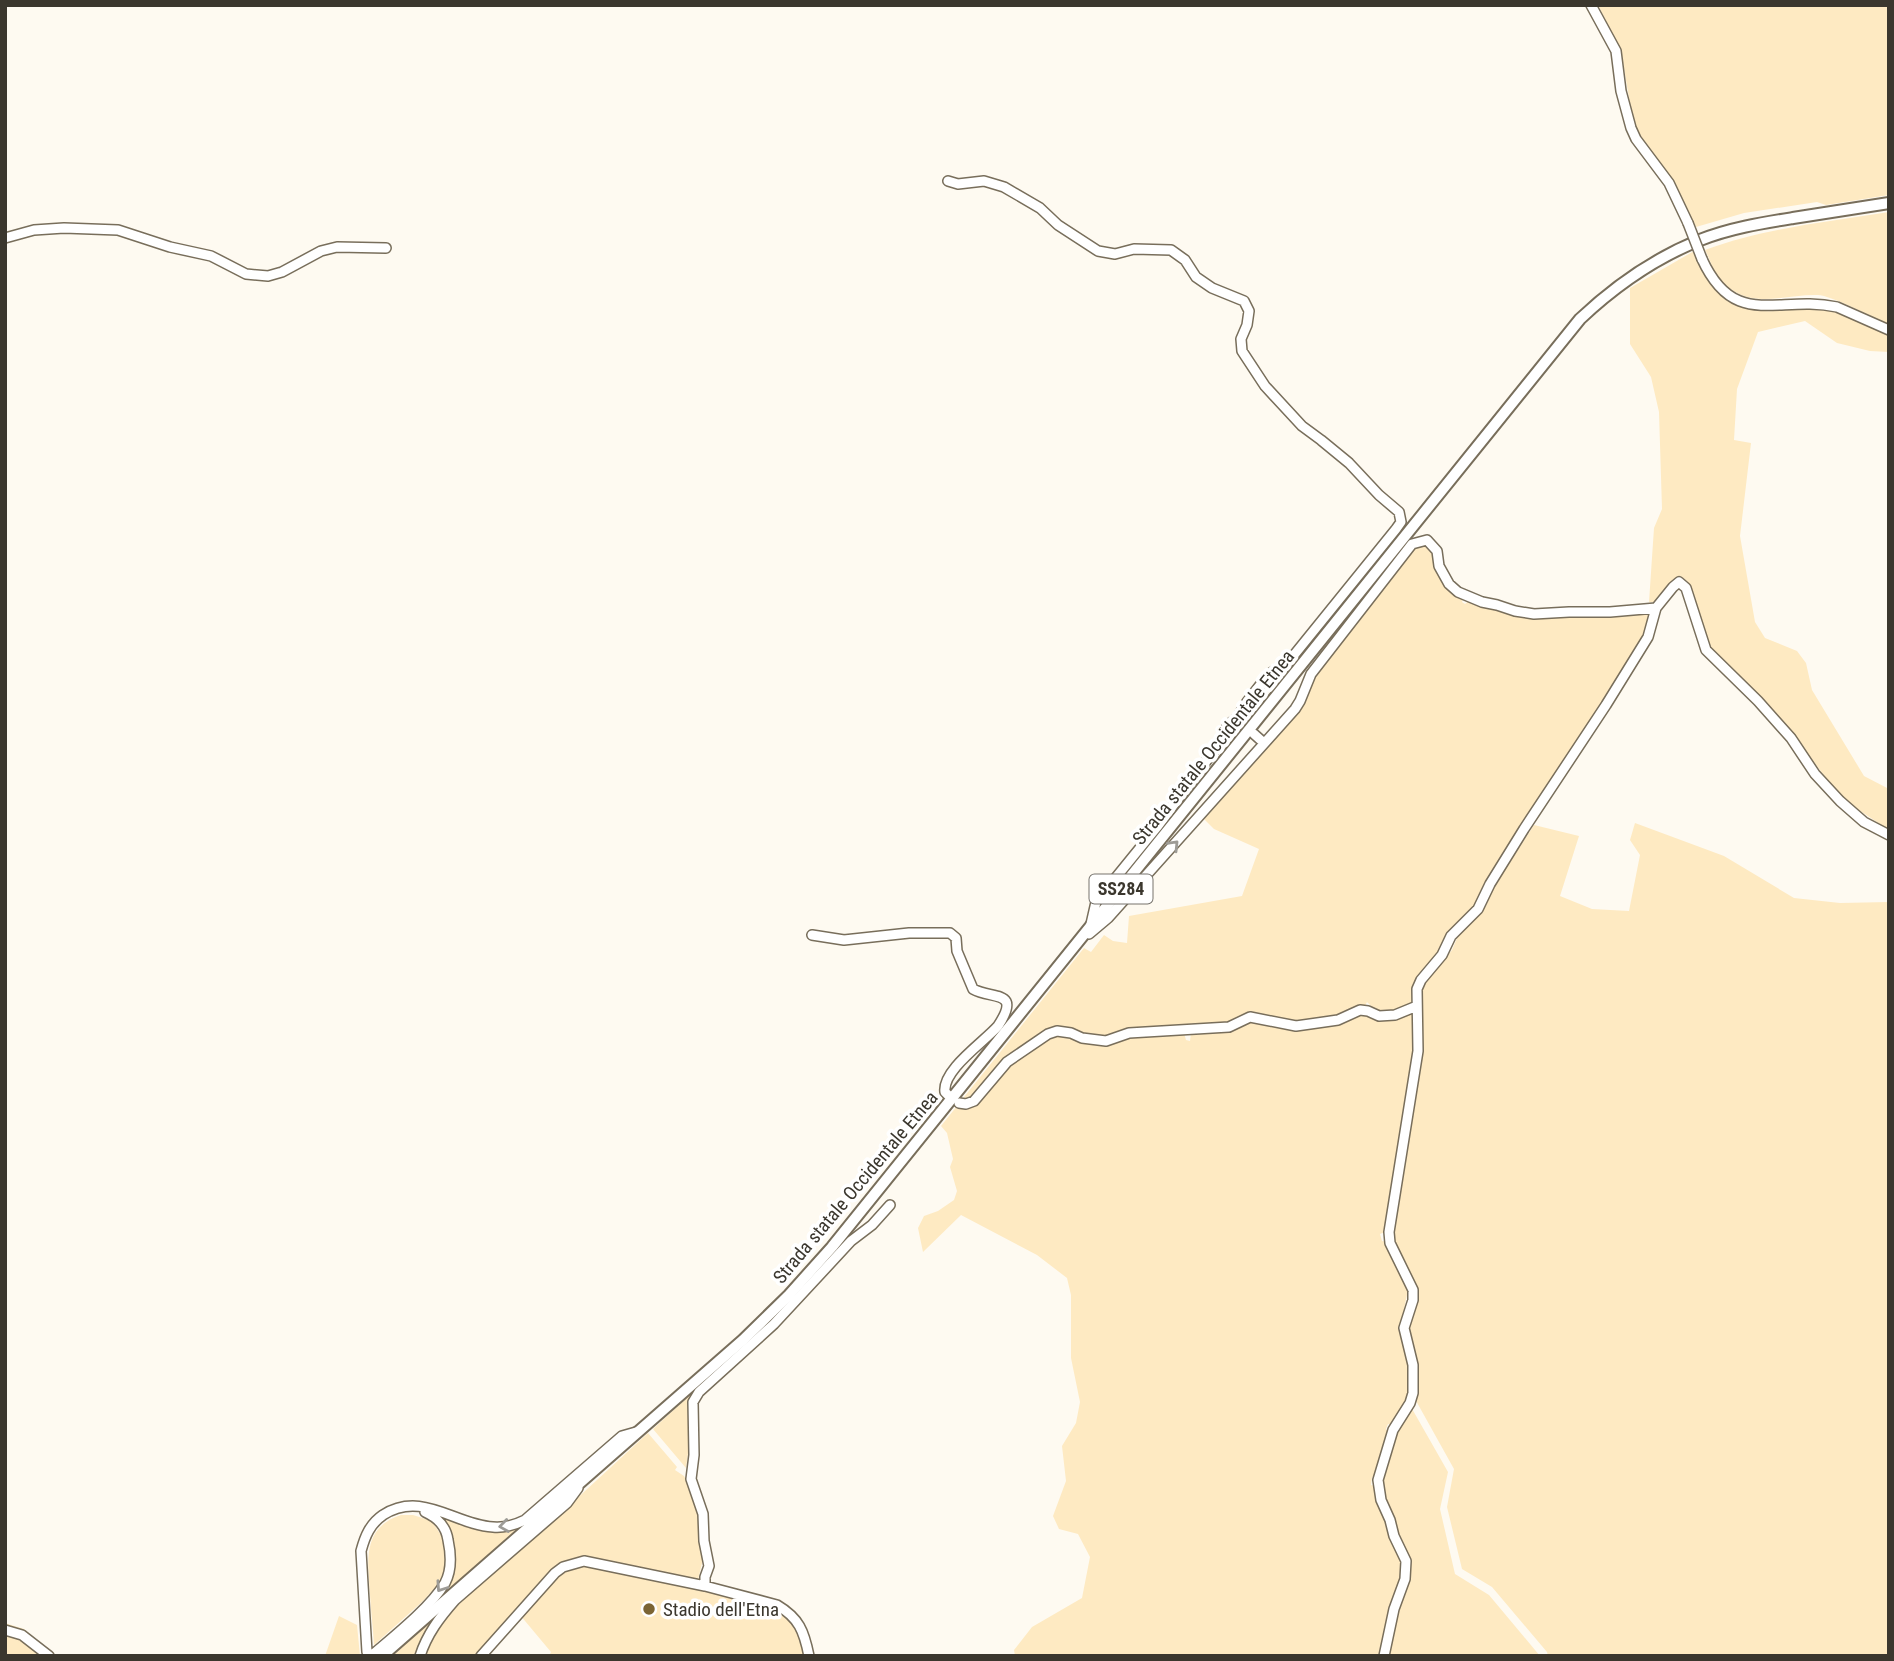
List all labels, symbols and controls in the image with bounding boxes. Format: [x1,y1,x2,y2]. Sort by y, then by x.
street label: Strada statale Occidentale Etnea [1128,645,1299,849]
one-way arrow [1165,840,1178,853]
road number: SS284 [1090,874,1152,904]
street label: Strada statale Occidentale Etnea [768,1086,943,1288]
one-way arrow [498,1518,510,1533]
one-way arrow [436,1579,449,1592]
place label: Stadio dell'Etna [663,1598,779,1621]
marker: Stadio dell'Etna [641,1601,657,1617]

